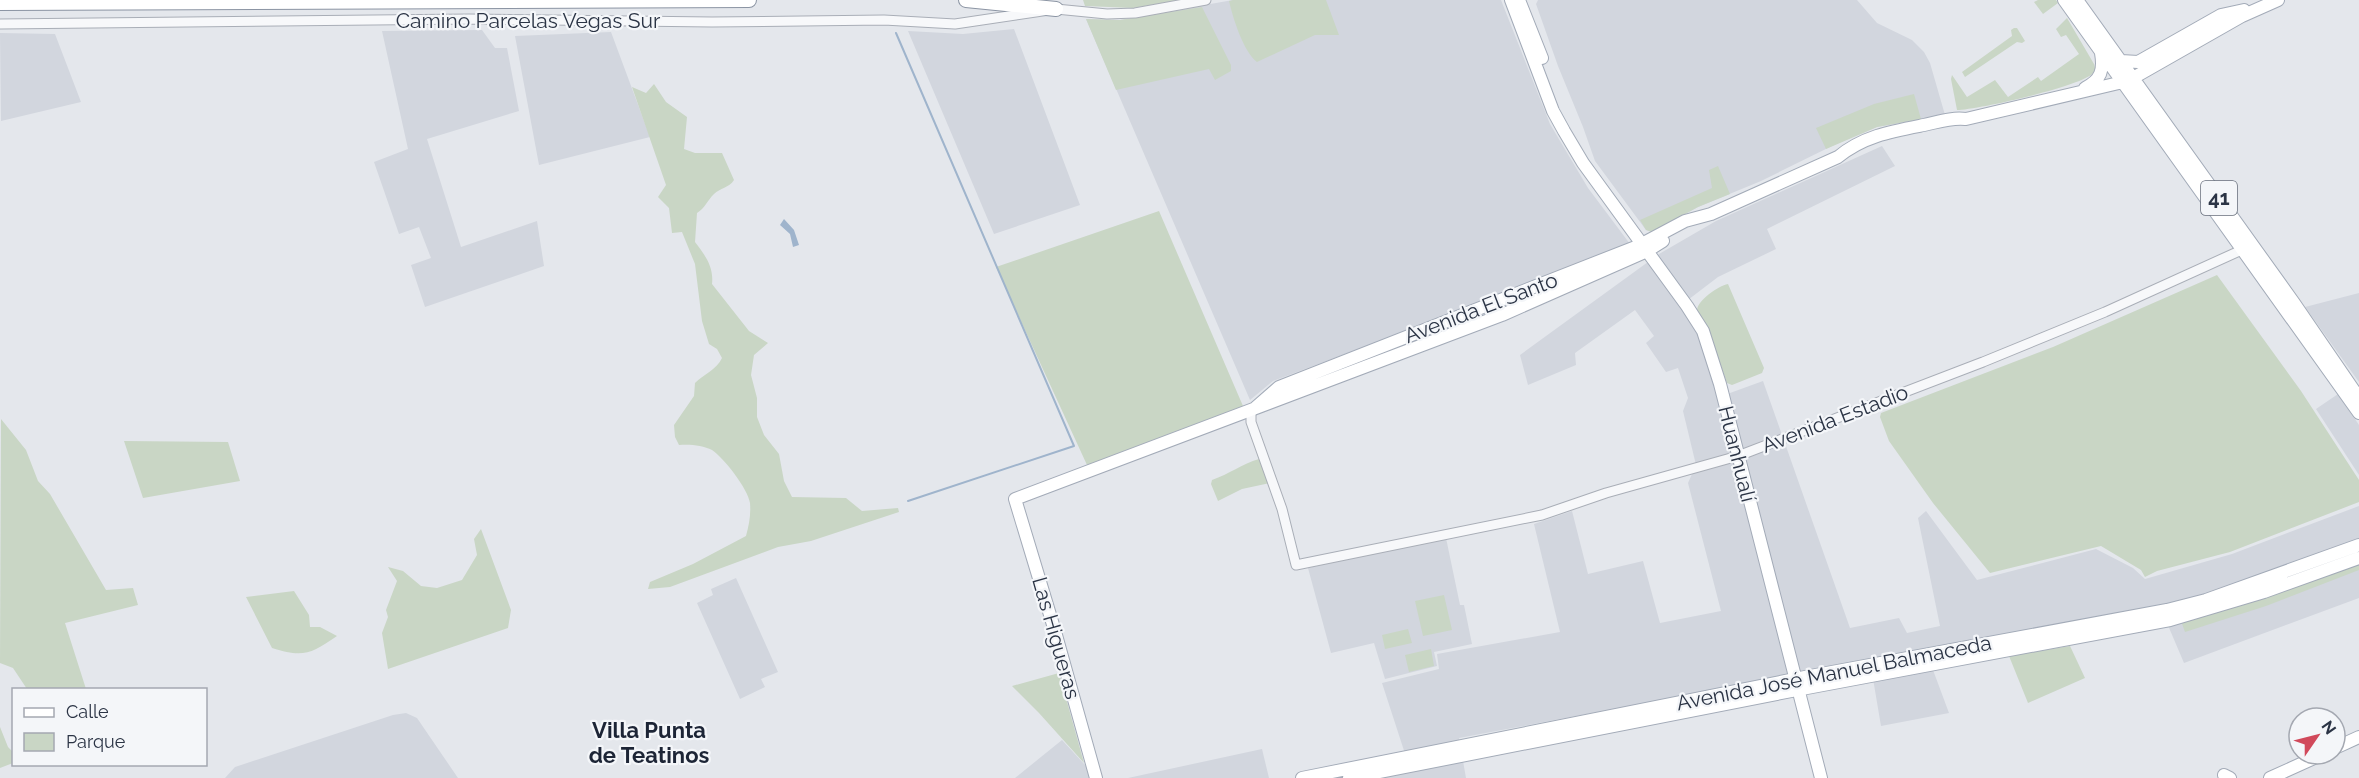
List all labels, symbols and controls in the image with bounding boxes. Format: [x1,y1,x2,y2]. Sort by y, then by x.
street label: Camino Parcelas Vegas Sur [396,8,661,33]
road number: 41 [2201,181,2237,215]
street label: Avenida El Santo [1401,267,1561,348]
street label: Avenida Estadio [1758,379,1912,458]
street label: Huanhualí [1713,403,1762,505]
street label: Las Higueras [1027,574,1086,702]
street label: Avenida José Manuel Balmaceda [1674,630,1994,715]
legend [12,688,207,766]
text: Calle [66,701,109,722]
north arrow [2287,706,2347,766]
district label: Villa Punta de Teatinos [589,717,709,768]
text: N [2318,717,2340,738]
text: Parque [66,731,126,752]

